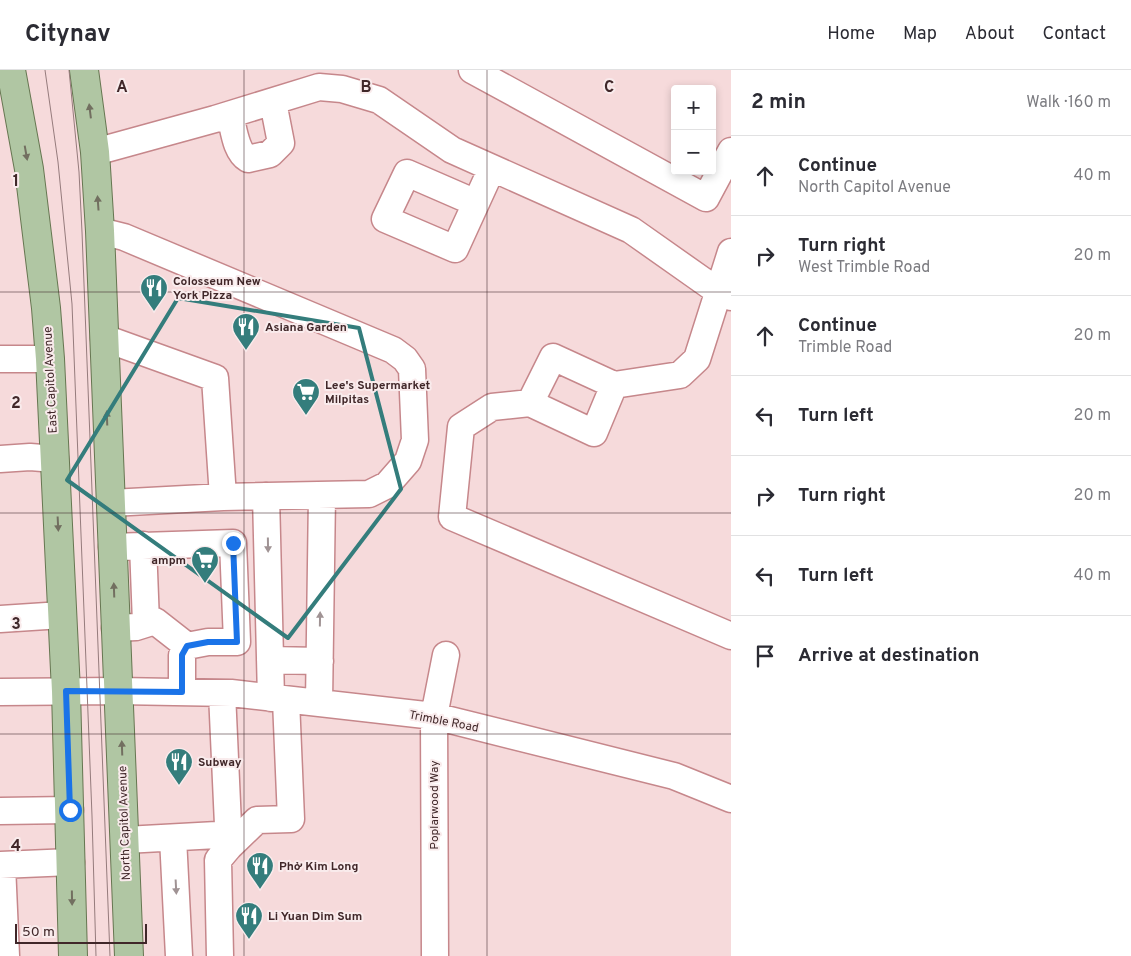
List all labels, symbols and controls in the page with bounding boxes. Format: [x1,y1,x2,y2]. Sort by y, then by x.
text: Citynav [25,20,111,50]
text: Home [827,23,875,46]
text: Map [903,23,937,46]
text: About [965,23,1014,46]
text: Contact [1042,23,1106,46]
text: A [116,78,128,98]
text: B [360,78,372,98]
text: C [604,78,614,98]
map controls [671,85,716,175]
button: + [671,85,716,130]
text: 2 min [751,89,806,116]
text: Walk · 160 m [1026,93,1111,113]
one-way arrow [86,103,94,119]
button: − [671,130,716,175]
one-way arrow [23,145,31,161]
text: Continue [798,154,877,178]
icon: ahead [751,162,779,190]
text: 40 m [1073,166,1111,186]
text: 1 [13,172,19,192]
text: North Capitol Avenue [798,178,951,198]
one-way arrow [94,195,102,211]
text: Turn right [798,234,886,258]
icon: right [751,242,779,270]
text: 20 m [1074,246,1111,266]
text: West Trimble Road [798,258,930,278]
restaurant icon: Colosseum New York Pizza [139,273,169,312]
place label: Colosseum New York Pizza [173,274,261,304]
restaurant icon: Asiana Garden [231,312,261,351]
text: Continue [798,314,877,338]
place label: Asiana Garden [265,320,347,336]
icon: ahead [751,322,779,350]
street label: East Capitol Avenue [40,326,62,434]
text: 20 m [1074,326,1111,346]
text: Trimble Road [798,338,892,358]
supermarket icon: Lee's Supermarket Milpitas [291,377,321,416]
place label: Lee's Supermarket Milpitas [325,378,431,408]
text: 2 [11,394,21,414]
icon: left [751,402,779,430]
text: Turn left [798,404,874,428]
text: 20 m [1074,406,1111,426]
one-way arrow [103,410,111,426]
icon: right [751,482,779,510]
text: Turn right [798,484,886,508]
text: 20 m [1074,486,1111,506]
one-way arrow [54,517,62,533]
route end [222,532,245,555]
one-way arrow [264,537,272,553]
supermarket icon: ampm [190,545,220,584]
place label: ampm [151,553,186,569]
icon: left [751,562,779,590]
text: Turn left [798,564,874,588]
text: 40 m [1073,566,1111,586]
one-way arrow [110,581,118,597]
one-way arrow [316,611,324,627]
text: 3 [11,615,21,635]
icon: arrive [751,642,779,670]
text: Arrive at destination [798,644,979,668]
street label: Trimble Road [408,707,480,737]
one-way arrow [117,739,125,755]
restaurant icon: Subway [164,747,194,786]
place label: Subway [198,755,242,771]
street label: Poplarwood Way [427,760,443,850]
street label: North Capitol Avenue [115,765,135,881]
route start [59,799,82,822]
text: 4 [11,837,21,857]
restaurant icon: Phở Kim Long [245,851,275,890]
place label: Phở Kim Long [279,859,358,875]
one-way arrow [172,879,180,895]
one-way arrow [68,890,76,906]
restaurant icon: Li Yuan Dim Sum [234,901,264,940]
place label: Li Yuan Dim Sum [268,909,362,925]
scale bar [15,921,148,944]
text: 50 m [22,924,55,941]

